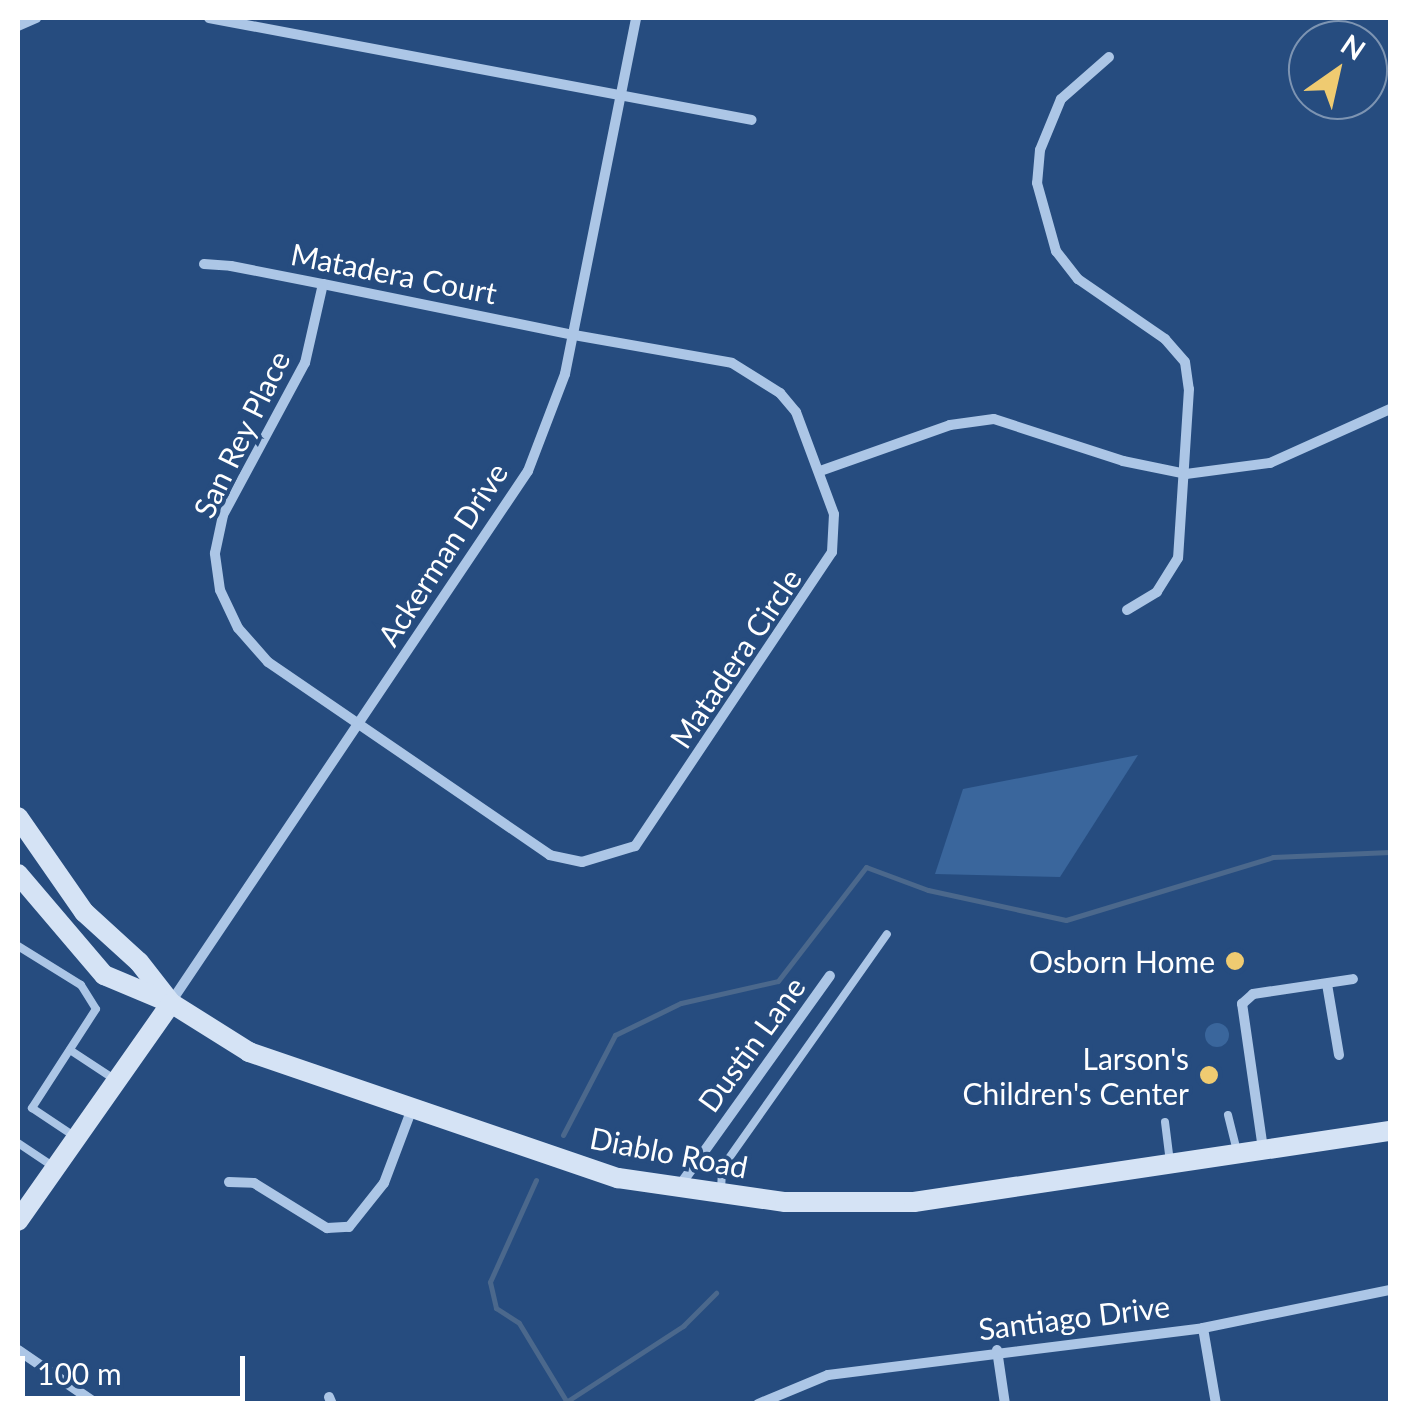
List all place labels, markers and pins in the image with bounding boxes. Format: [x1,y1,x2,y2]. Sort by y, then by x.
place label: Osborn Home [1029,943,1215,979]
marker: Osborn Home [1224,950,1246,972]
place label: Larson's Children's Center [962,1040,1189,1110]
marker: Larson's Children's Center [1198,1064,1220,1086]

